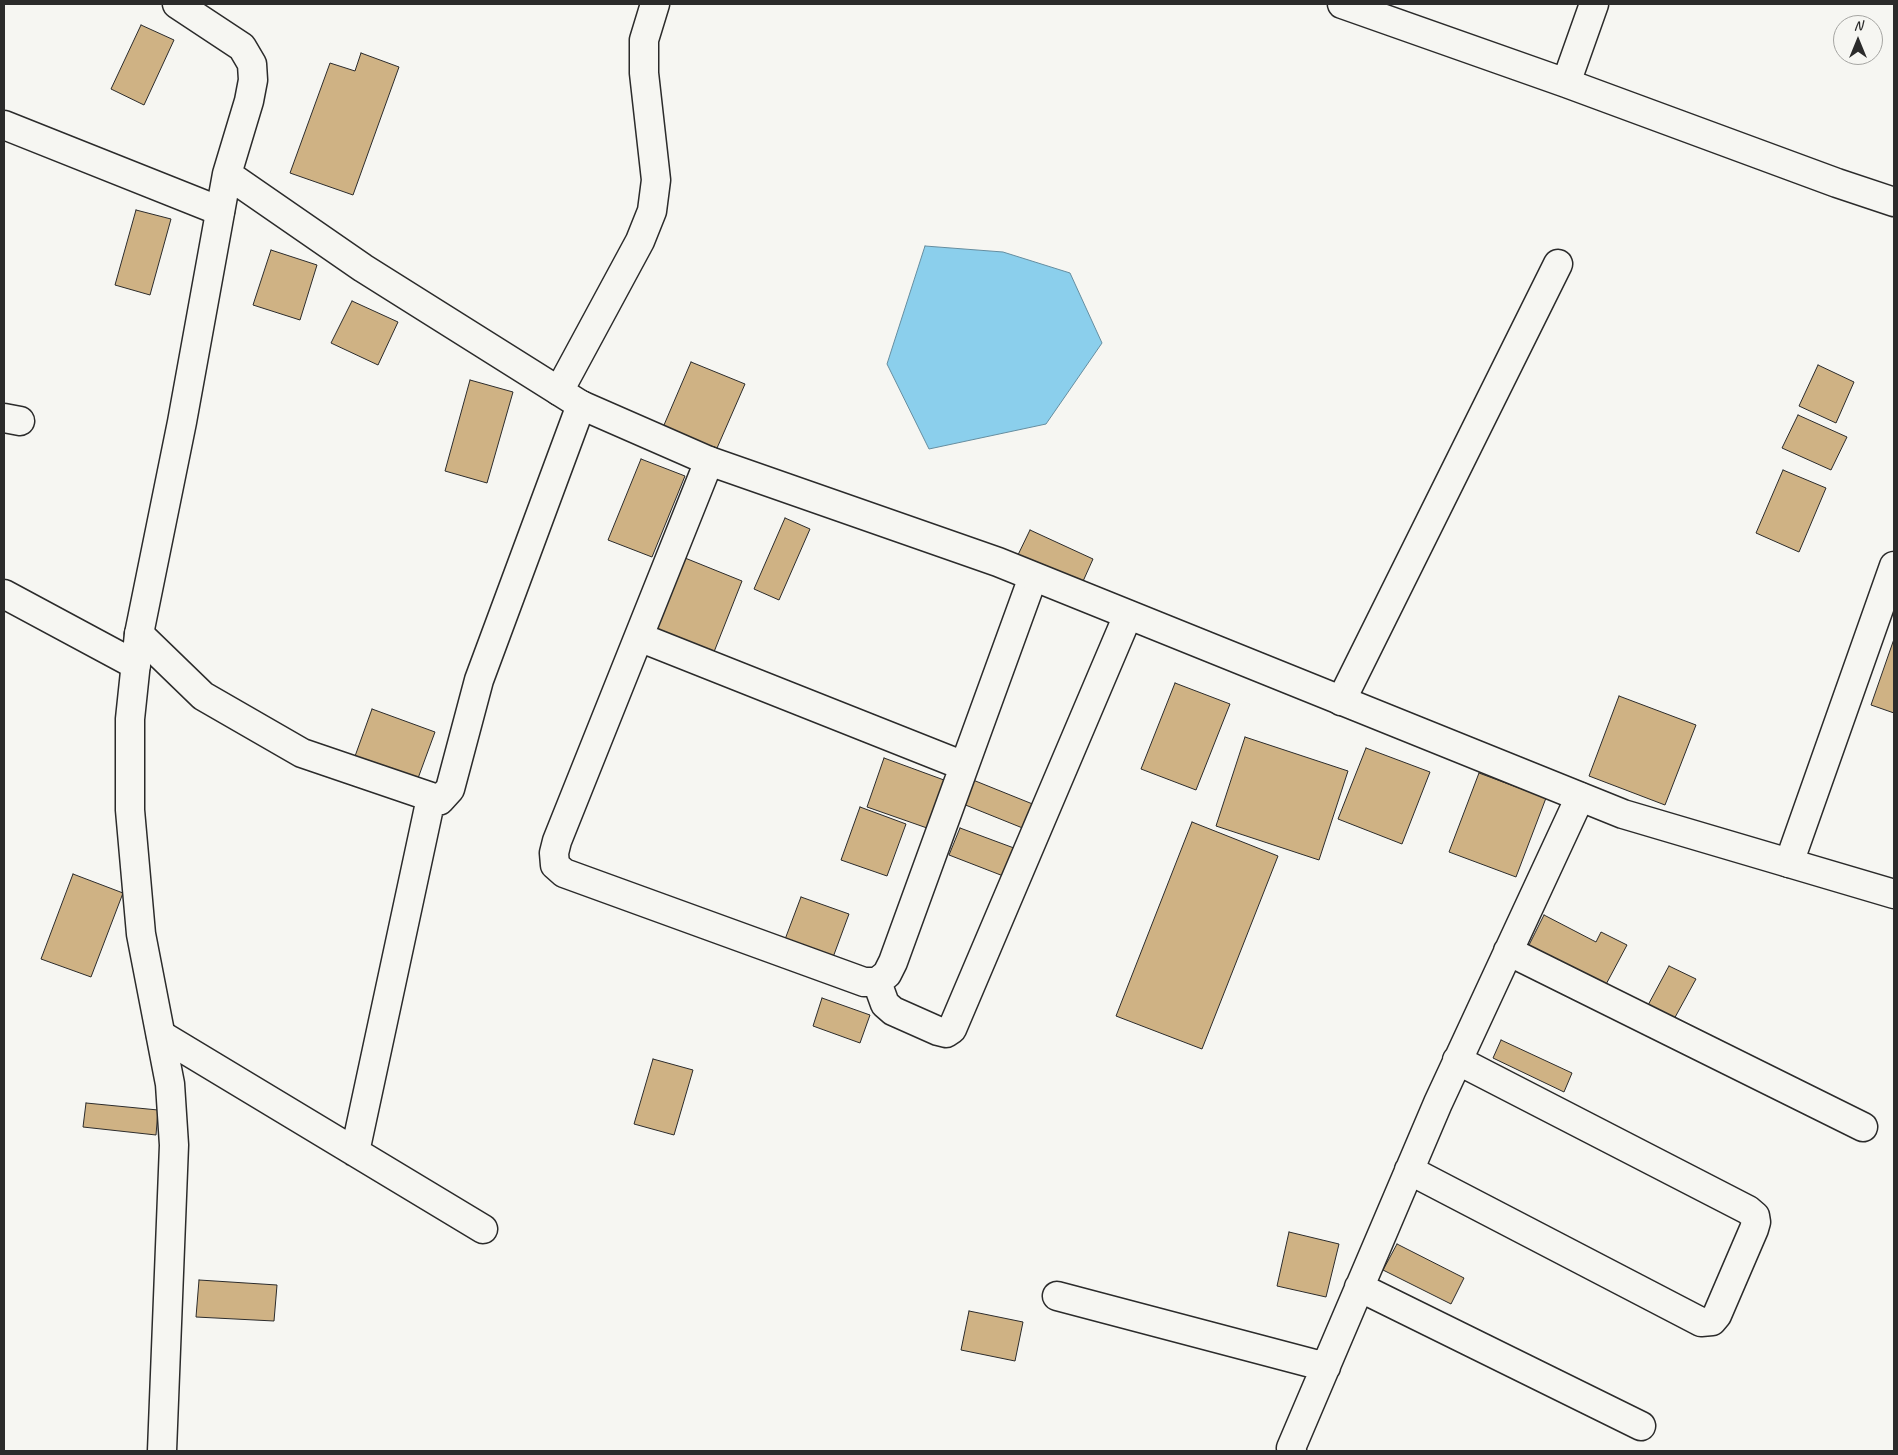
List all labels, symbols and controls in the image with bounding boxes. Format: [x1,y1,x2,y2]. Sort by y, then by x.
north arrow [1833,15,1883,65]
text: N [1854,17,1862,34]

